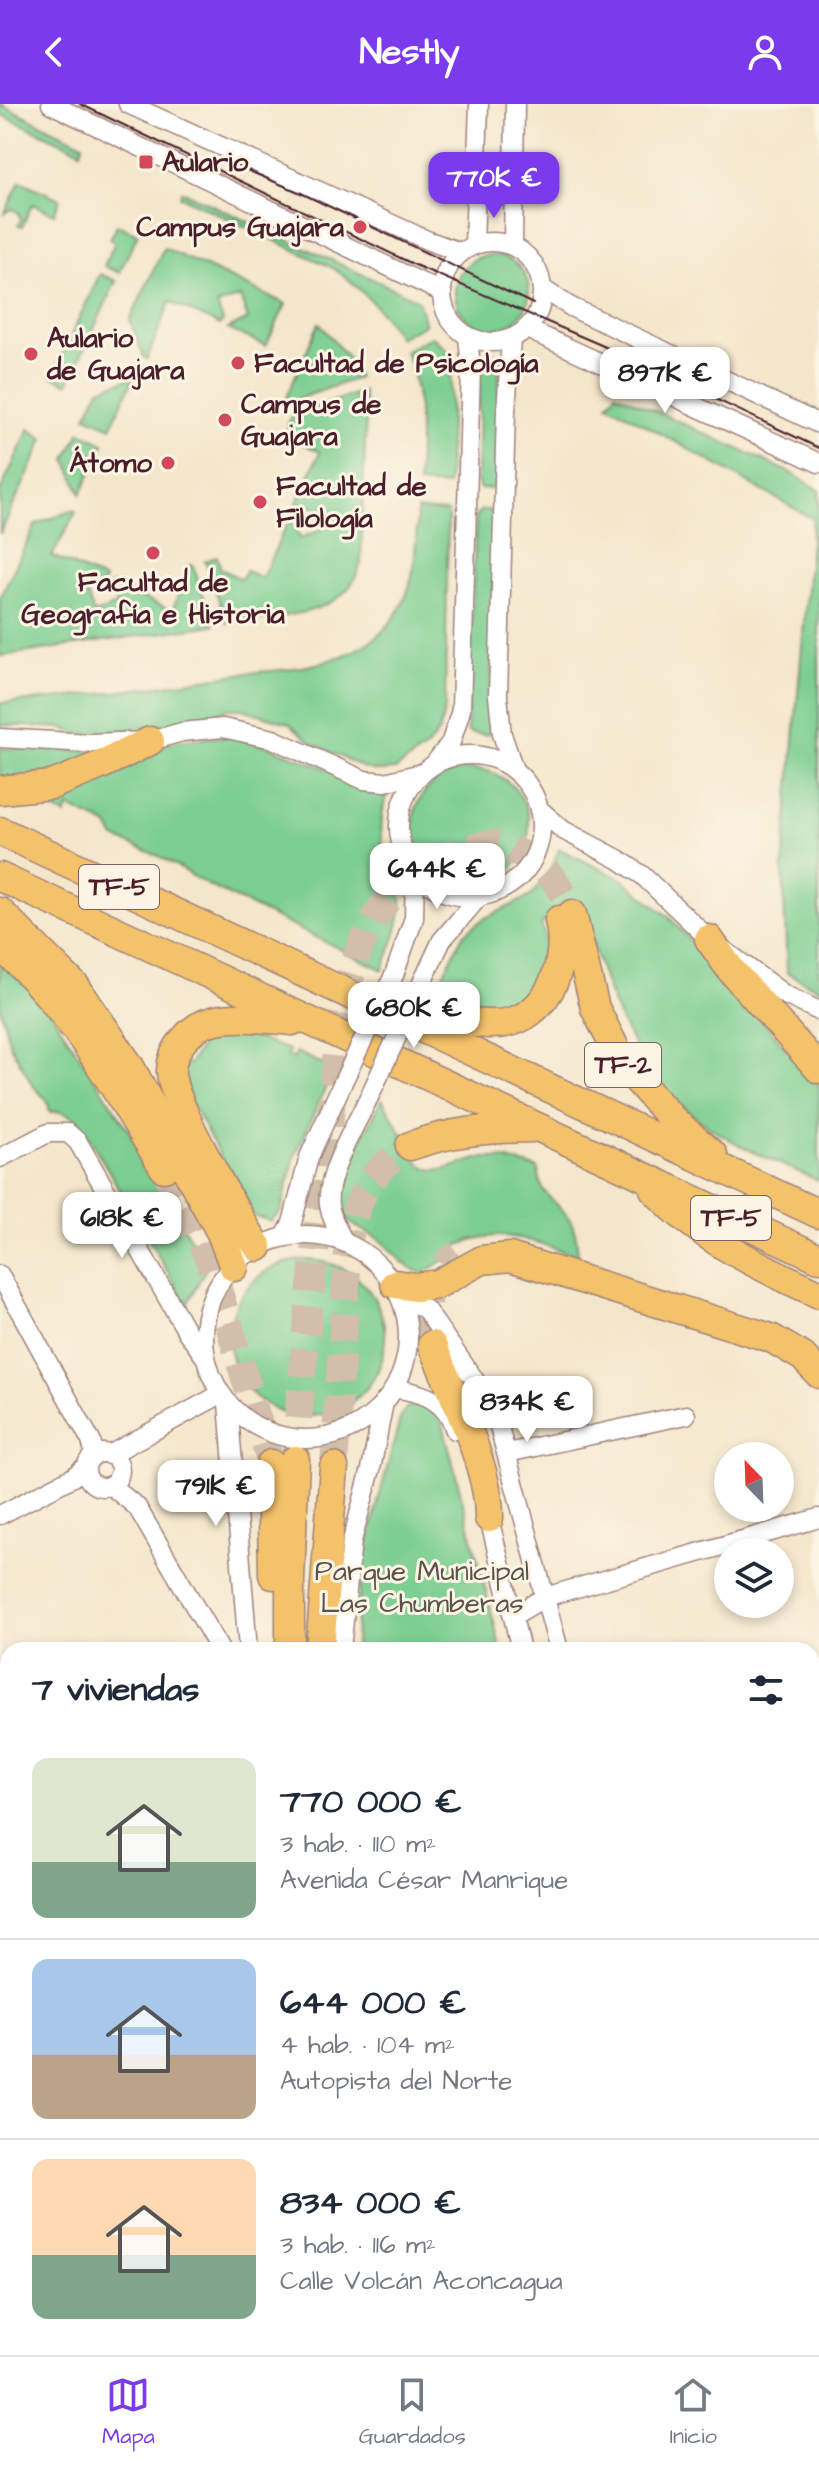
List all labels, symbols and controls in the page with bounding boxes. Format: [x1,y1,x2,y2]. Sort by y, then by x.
text: Nestly [359,27,460,78]
icon: back [32,30,76,74]
icon: person [743,30,787,74]
place label: Aulario [162,143,248,182]
pin: 770K € [429,152,559,220]
marker: Aulario [137,153,155,171]
text: 770K € [446,160,542,196]
place label: Campus Guajara [136,208,345,248]
marker: Campus Guajara [351,218,369,236]
place label: Aulario de Guajara [46,319,185,390]
place label: Facultad de Psicología [254,344,539,385]
marker: Aulario de Guajara [22,345,40,363]
pin: 897K € [600,347,730,415]
marker: Facultad de Psicología [229,354,247,372]
text: 897K € [618,355,712,391]
place label: Campus de Guajara [241,385,381,456]
marker: Campus de Guajara [216,411,234,429]
place label: Átomo [69,444,152,483]
marker: Átomo [159,454,177,472]
place label: Facultad de Filología [276,467,427,540]
marker: Facultad de Filología [251,493,269,511]
marker: Facultad de Geografía e Historia [144,544,162,562]
place label: Facultad de Geografía e Historia [21,563,285,636]
pin: 644K € [372,843,502,911]
text: 644K € [388,851,486,887]
road number: TF-5 [79,865,159,909]
pin: 680K € [349,982,479,1050]
text: 680K € [366,990,462,1026]
road number: TF-2 [585,1043,661,1087]
pin: 618K € [57,1192,187,1260]
road number: TF-5 [691,1196,771,1240]
text: 618K € [80,1200,164,1236]
pin: 834K € [462,1376,592,1444]
text: 834K € [480,1384,574,1420]
north arrow [714,1442,794,1522]
map controls [714,1442,794,1618]
pin: 791K € [151,1460,281,1528]
text: 791K € [176,1468,256,1504]
button: layers [714,1538,794,1618]
park label: Parque Municipal Las Chumberas [315,1552,529,1623]
text: 7 viviendas [32,1666,199,1714]
icon: filters [744,1668,788,1712]
text: 770 000 € [280,1778,462,1826]
icon: home [96,1790,192,1886]
text: 3 hab. · 110 m² [280,1826,436,1862]
text: Avenida César Manrique [280,1862,568,1898]
text: 644 000 € [280,1979,466,2027]
icon: home [96,1991,192,2087]
text: 4 hab. · 104 m² [280,2027,455,2063]
text: Autopista del Norte [280,2063,512,2099]
text: 834 000 € [280,2179,461,2227]
icon: home [96,2191,192,2287]
text: 3 hab. · 116 m² [280,2227,436,2263]
text: Calle Volcán Aconcagua [280,2263,563,2299]
tab: Mapa [102,2373,155,2452]
tab: Guardados [359,2373,466,2452]
tab: Inicio [670,2373,717,2452]

